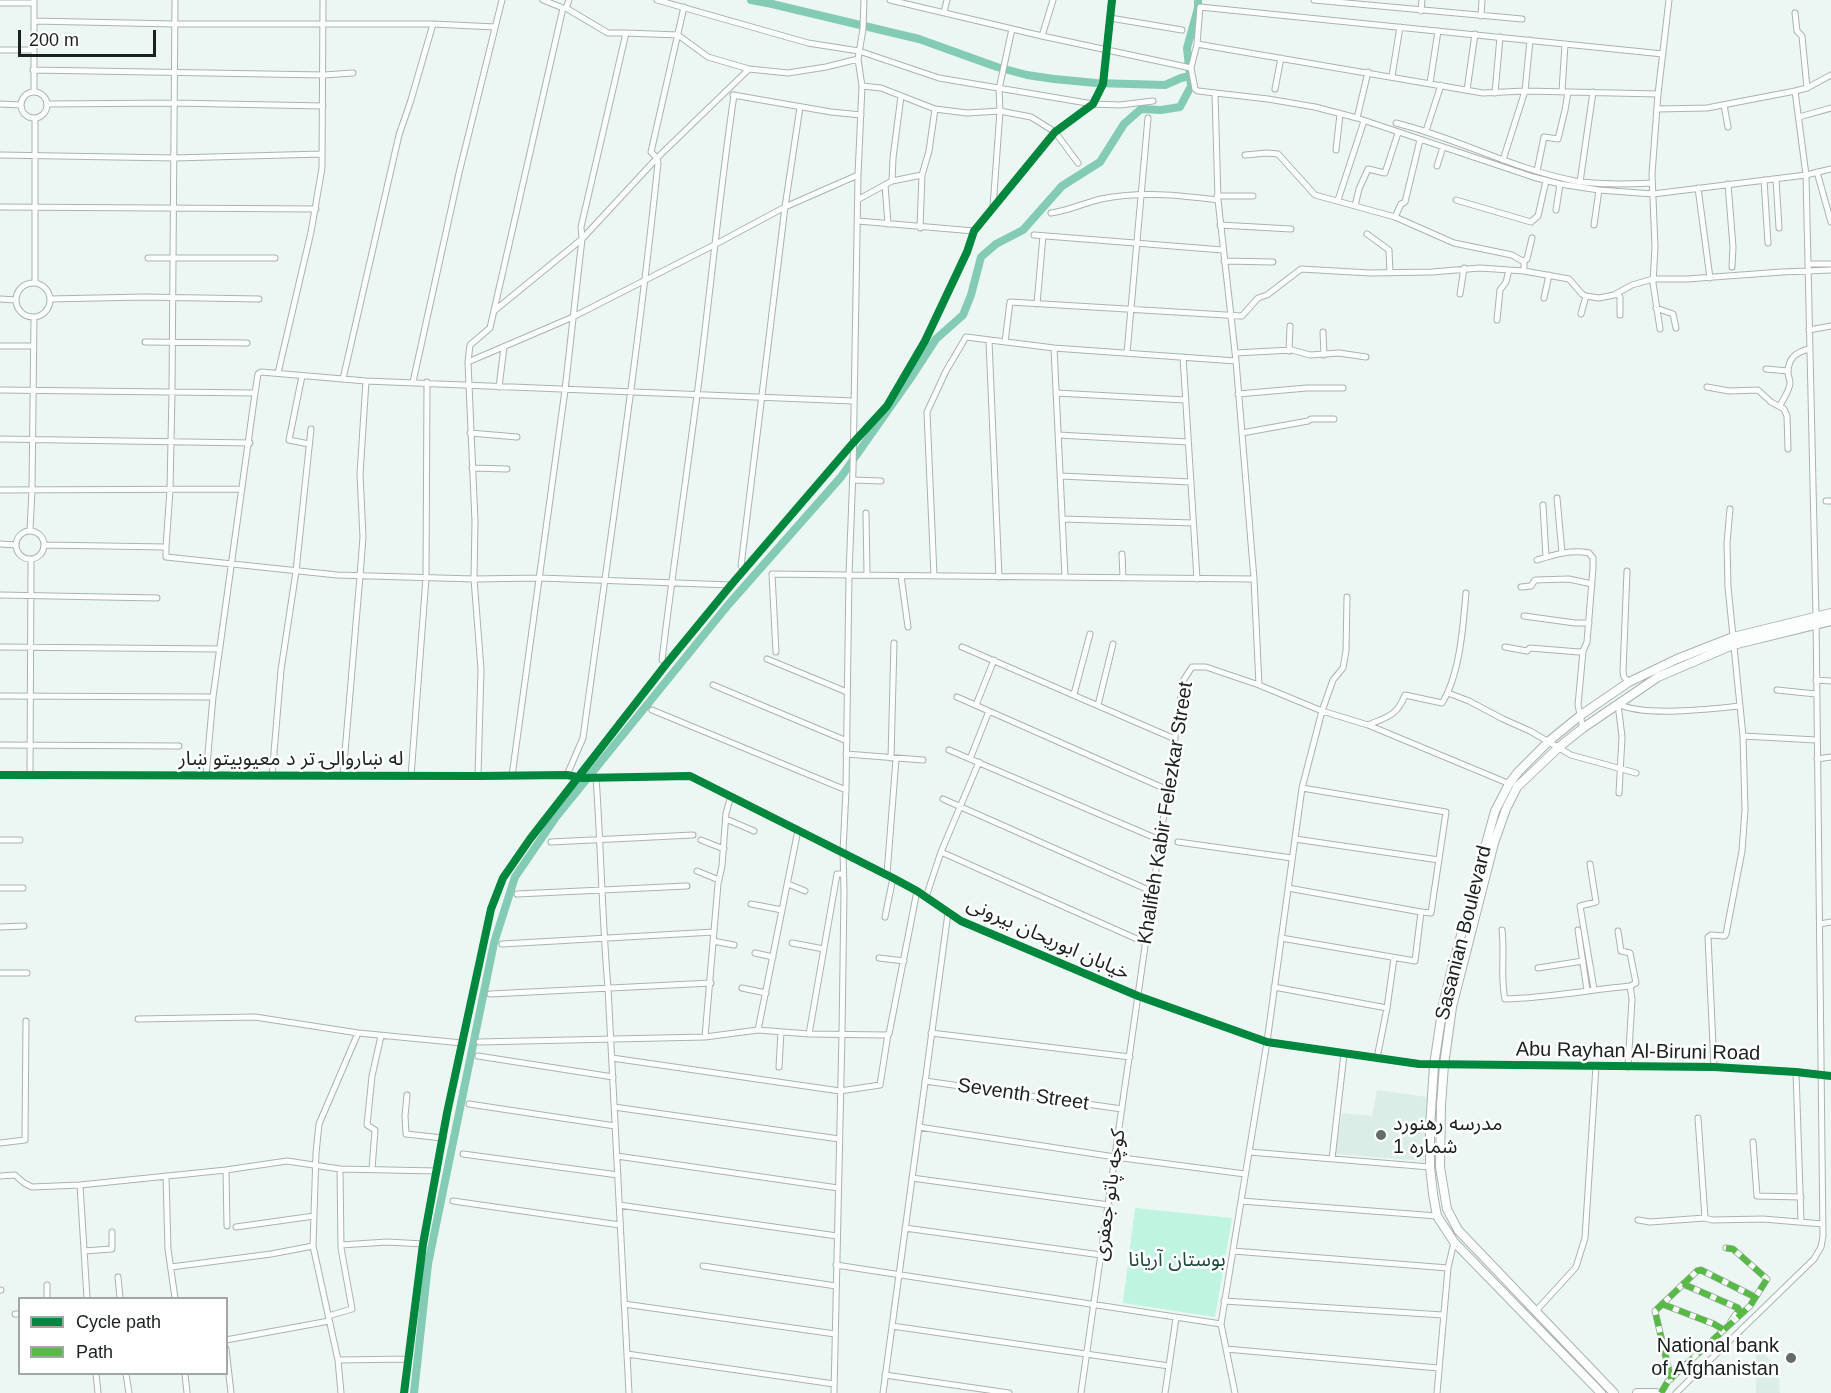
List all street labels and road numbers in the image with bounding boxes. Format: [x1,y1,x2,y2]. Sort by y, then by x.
street label: Khalifeh Kabir Felezkar Street [1133,680,1199,946]
street label: له ښاروالۍ تر د معیوبیتو ښار [178,747,404,771]
street label: Sasanian Boulevard [1431,843,1497,1023]
street label: خیابان ابوریحان بیرونی [963,892,1133,986]
street label: Abu Rayhan Al-Biruni Road [1516,1038,1760,1066]
street label: Seventh Street [956,1074,1090,1116]
street label: کوچه پاتو جعفری [1089,1128,1131,1262]

